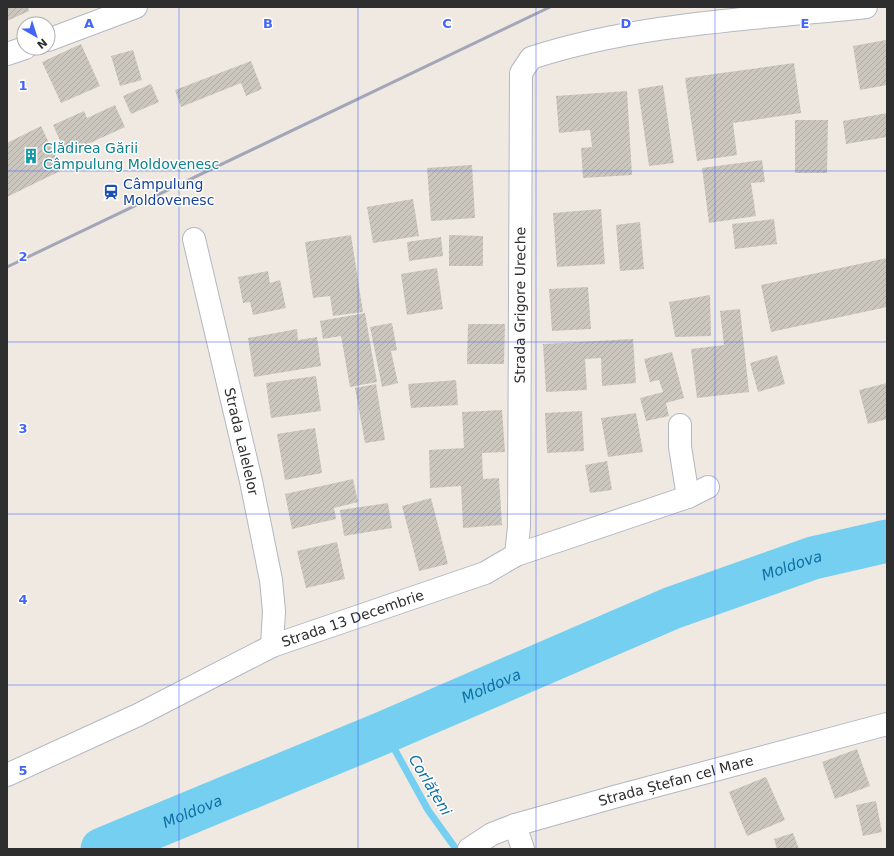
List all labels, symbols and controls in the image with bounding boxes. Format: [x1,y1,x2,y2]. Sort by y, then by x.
north arrow [16,16,56,56]
text: A [84,16,94,31]
text: B [263,16,273,31]
text: C [442,16,452,31]
text: D [621,16,632,31]
text: E [801,16,809,31]
text: N [34,35,50,51]
text: 1 [18,78,28,93]
place label: Clădirea Gării Câmpulung Moldovenesc [43,140,219,172]
building icon: Clădirea Gării Câmpulung Moldovenesc [22,147,40,165]
place label: Câmpulung Moldovenesc [123,176,214,208]
station icon: Câmpulung Moldovenesc [102,183,120,201]
street label: Strada Grigore Ureche [512,227,528,384]
text: 2 [18,249,28,264]
street label: Strada Lalelelor [221,386,262,497]
text: 3 [18,421,28,436]
water label: Moldova [759,547,824,585]
street label: Strada 13 Decembrie [279,587,426,650]
text: 4 [18,592,28,607]
water label: Moldova [459,665,524,707]
water label: Corlățeni [405,751,456,819]
street label: Strada Ștefan cel Mare [596,752,755,809]
text: 5 [18,763,28,778]
water label: Moldova [160,791,225,832]

